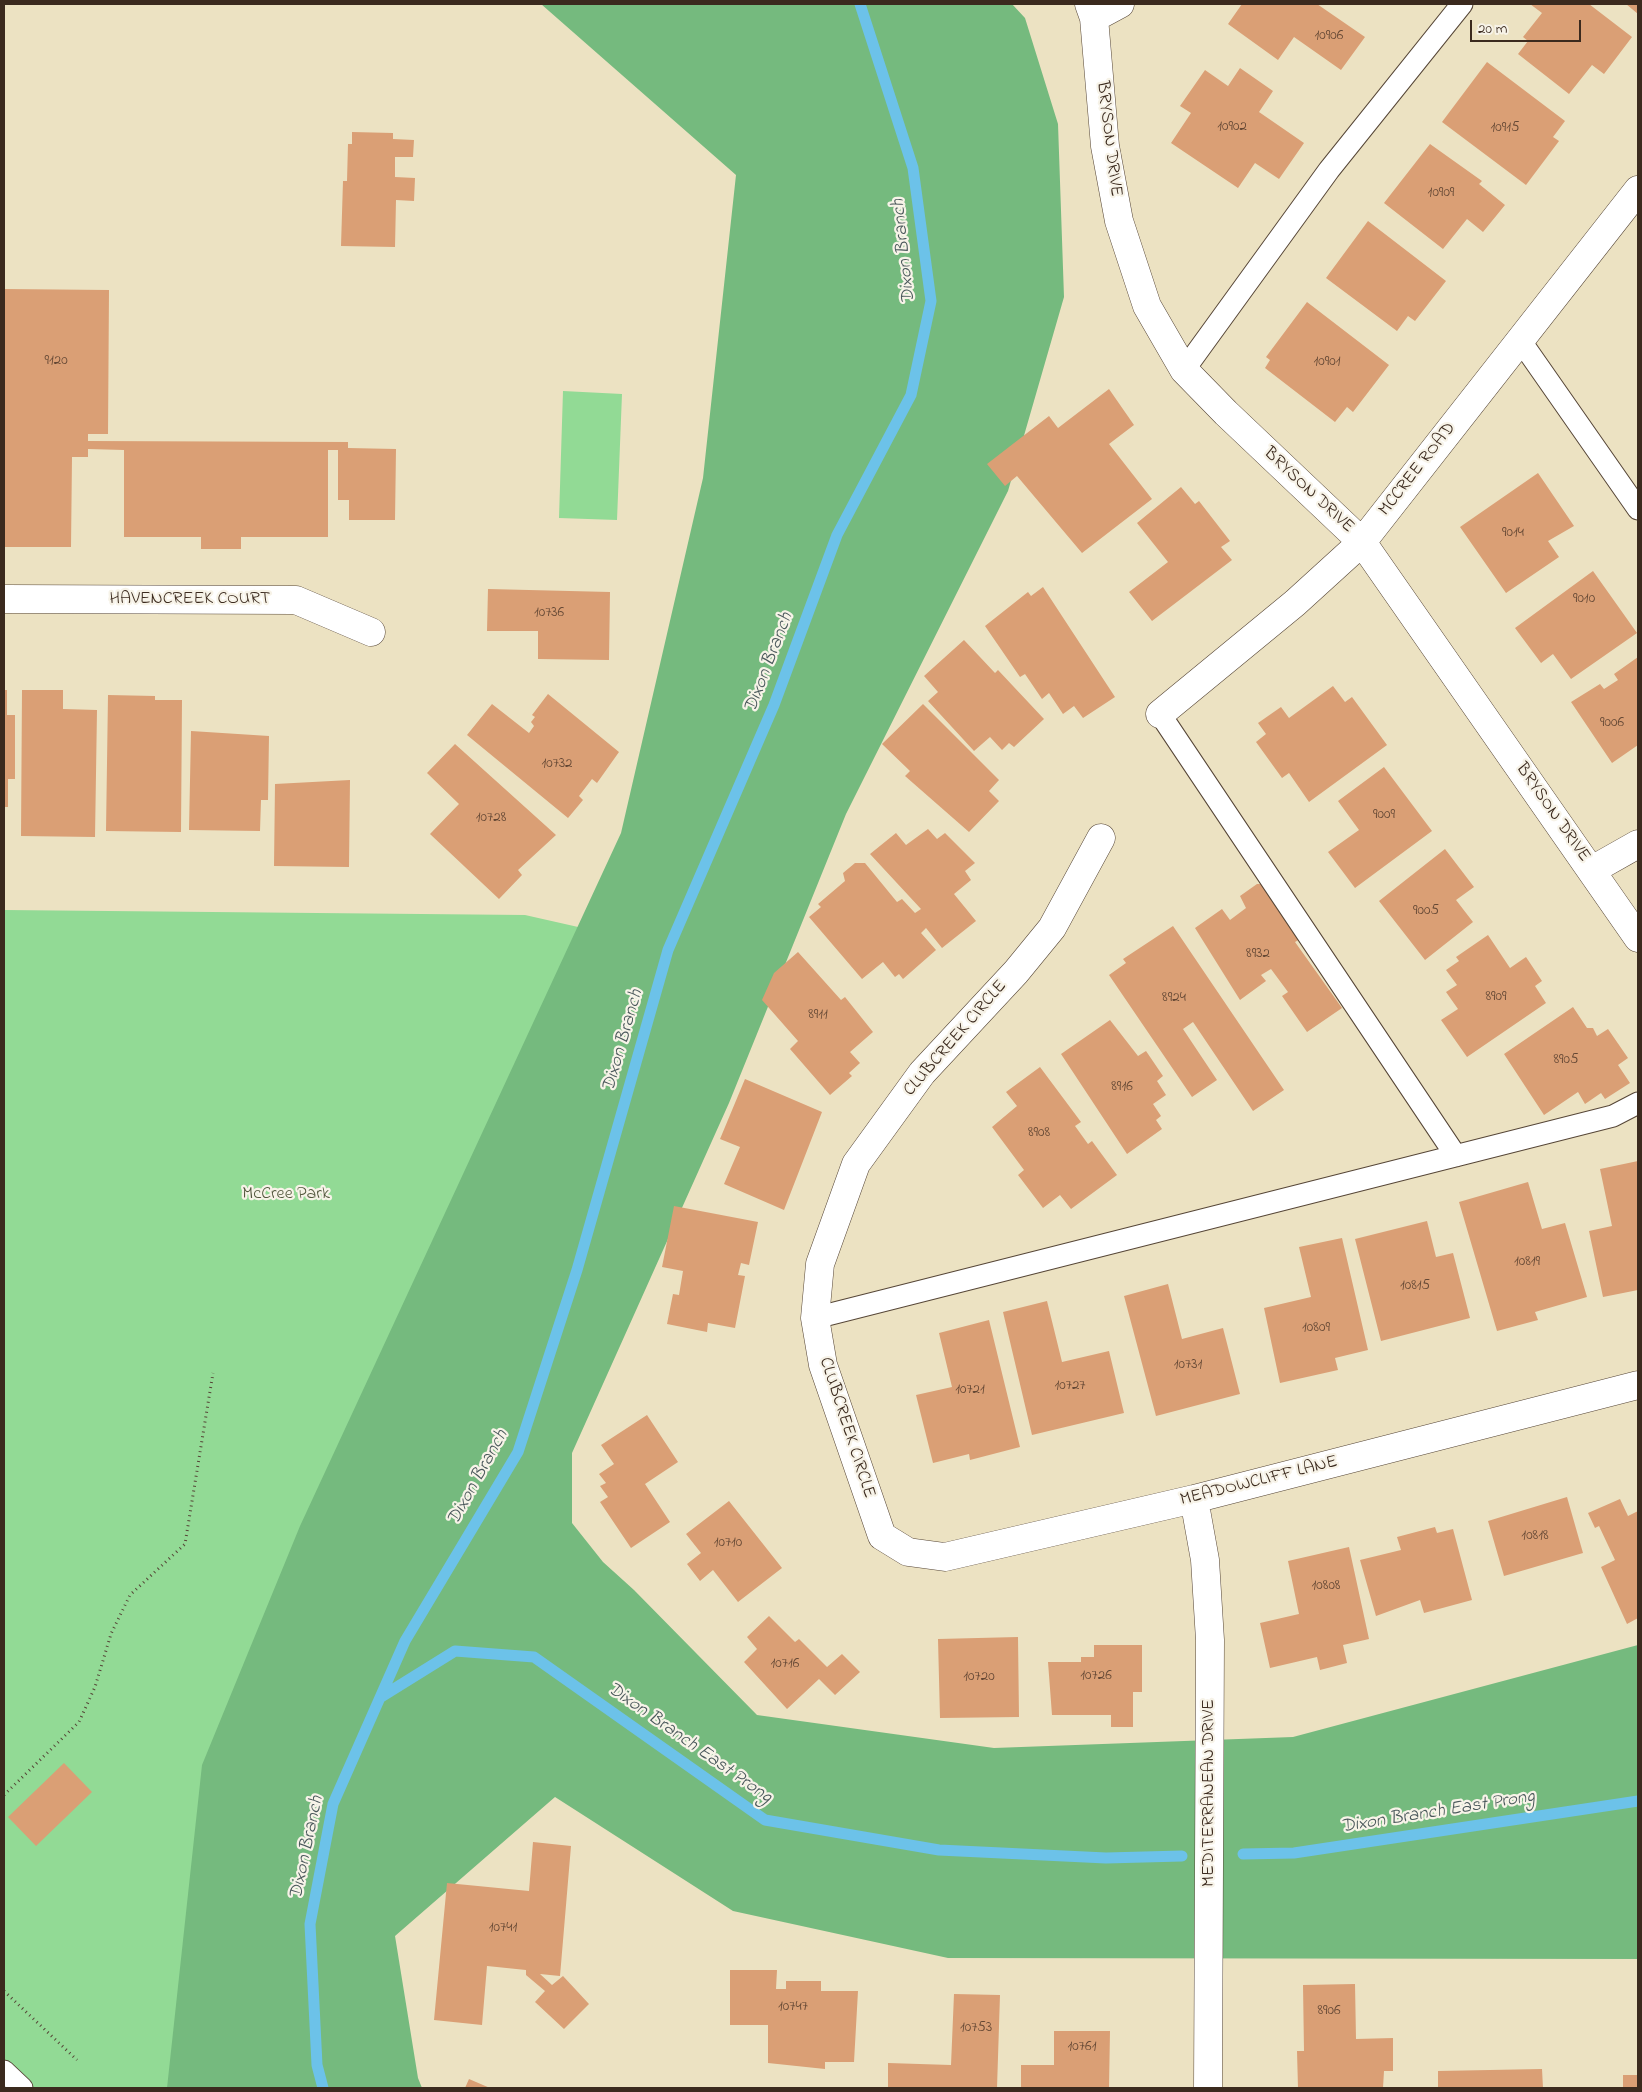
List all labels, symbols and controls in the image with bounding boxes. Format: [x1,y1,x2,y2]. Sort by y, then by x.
scale bar [1472,10,1583,42]
text: 20 m [1478,18,1507,40]
house number: 10906 [1315,28,1343,46]
street label: BRYSON DRIVE [1090,80,1126,198]
house number: 10902 [1217,119,1247,137]
house number: 10915 [1490,120,1520,138]
house number: 10909 [1428,185,1454,203]
water label: Dixon Branch [888,198,922,304]
house number: 9120 [44,353,68,371]
house number: 10901 [1313,354,1341,372]
street label: MCCREE ROAD [1375,419,1461,521]
street label: BRYSON DRIVE [1258,444,1358,538]
house number: 9014 [1502,525,1524,543]
street label: HAVENCREEK COURT [110,589,270,611]
house number: 9010 [1573,591,1595,609]
house number: 10736 [534,605,564,623]
water label: Dixon Branch [741,610,799,716]
house number: 9006 [1600,715,1624,733]
house number: 10732 [541,756,573,774]
street label: BRYSON DRIVE [1510,759,1594,867]
house number: 9009 [1373,807,1395,825]
house number: 10728 [476,810,506,828]
house number: 9005 [1413,903,1439,921]
house number: 8932 [1246,946,1270,964]
street label: CLUBCREEK CIRCLE [900,977,1012,1101]
water label: Dixon Branch [599,987,649,1095]
house number: 8909 [1485,989,1507,1007]
house number: 8924 [1162,990,1186,1008]
house number: 8911 [808,1007,828,1025]
house number: 8905 [1553,1052,1579,1070]
house number: 8916 [1111,1079,1133,1097]
house number: 8908 [1028,1125,1050,1143]
park label: McCree Park [242,1184,330,1206]
house number: 10819 [1514,1254,1540,1272]
house number: 10815 [1400,1278,1430,1296]
house number: 10809 [1302,1320,1330,1338]
street label: CLUBCREEK CIRCLE [813,1355,879,1501]
house number: 10731 [1174,1357,1202,1375]
house number: 10727 [1054,1378,1086,1396]
house number: 10721 [955,1382,985,1400]
water label: Dixon Branch [444,1427,514,1529]
street label: MEADOWCLIFF LANE [1178,1452,1340,1512]
house number: 10818 [1521,1528,1549,1546]
house number: 10710 [714,1535,742,1553]
house number: 10808 [1312,1578,1340,1596]
house number: 10716 [771,1656,799,1674]
house number: 10726 [1080,1668,1112,1686]
house number: 10720 [963,1669,995,1687]
water label: Dixon Branch East Prong [602,1678,776,1810]
street label: MEDITERRANEAN DRIVE [1199,1699,1221,1887]
water label: Dixon Branch East Prong [1339,1786,1537,1840]
water label: Dixon Branch [286,1794,330,1902]
house number: 10741 [489,1920,517,1938]
house number: 10747 [778,1999,808,2017]
house number: 8906 [1317,2003,1341,2021]
house number: 10753 [960,2020,992,2038]
house number: 10761 [1068,2039,1096,2057]

